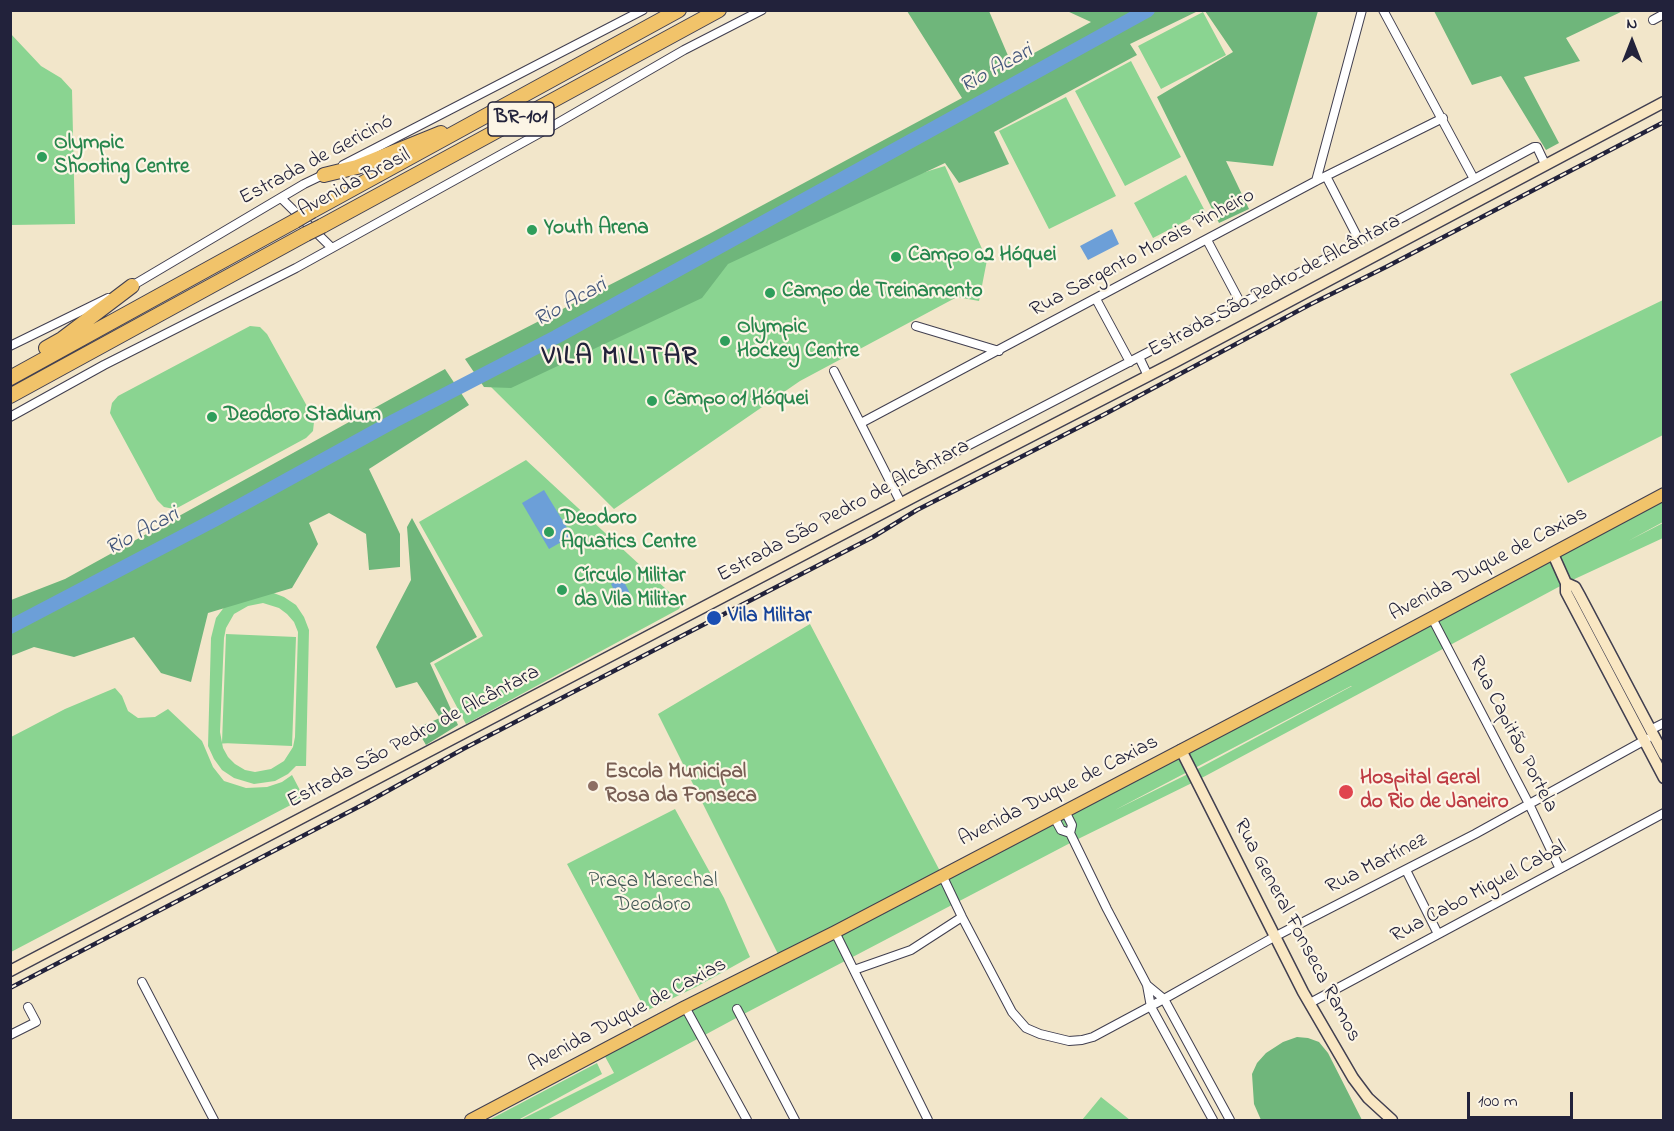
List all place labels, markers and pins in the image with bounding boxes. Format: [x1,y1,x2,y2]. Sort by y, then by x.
place label: Olympic Shooting Centre [54,132,189,182]
marker: Olympic Shooting Centre [35,150,49,164]
place label: Youth Arena [544,217,649,243]
marker: Youth Arena [525,223,539,237]
place label: Campo 02 Hóquei [908,244,1057,270]
marker: Campo 02 Hóquei [889,250,903,264]
place label: Campo de Treinamento [782,280,983,306]
marker: Campo de Treinamento [763,286,777,300]
place label: Olympic Hockey Centre [737,316,859,366]
marker: Olympic Hockey Centre [718,334,732,348]
place label: Campo 01 Hóquei [664,388,809,414]
marker: Campo 01 Hóquei [645,394,659,408]
place label: Deodoro Stadium [224,404,381,430]
marker: Deodoro Stadium [205,410,219,424]
place label: Deodoro Aquatics Centre [561,507,696,557]
marker: Deodoro Aquatics Centre [542,525,556,539]
place label: Círculo Militar da Vila Militar [574,565,686,615]
marker: Círculo Militar da Vila Militar [555,583,569,597]
place label: Vila Militar [728,605,812,631]
marker: Vila Militar [705,609,723,627]
place label: Escola Municipal Rosa da Fonseca [605,761,757,811]
place label: Hospital Geral do Rio de Janeiro [1360,767,1509,817]
marker: Escola Municipal Rosa da Fonseca [586,779,600,793]
marker: Hospital Geral do Rio de Janeiro [1337,783,1355,801]

